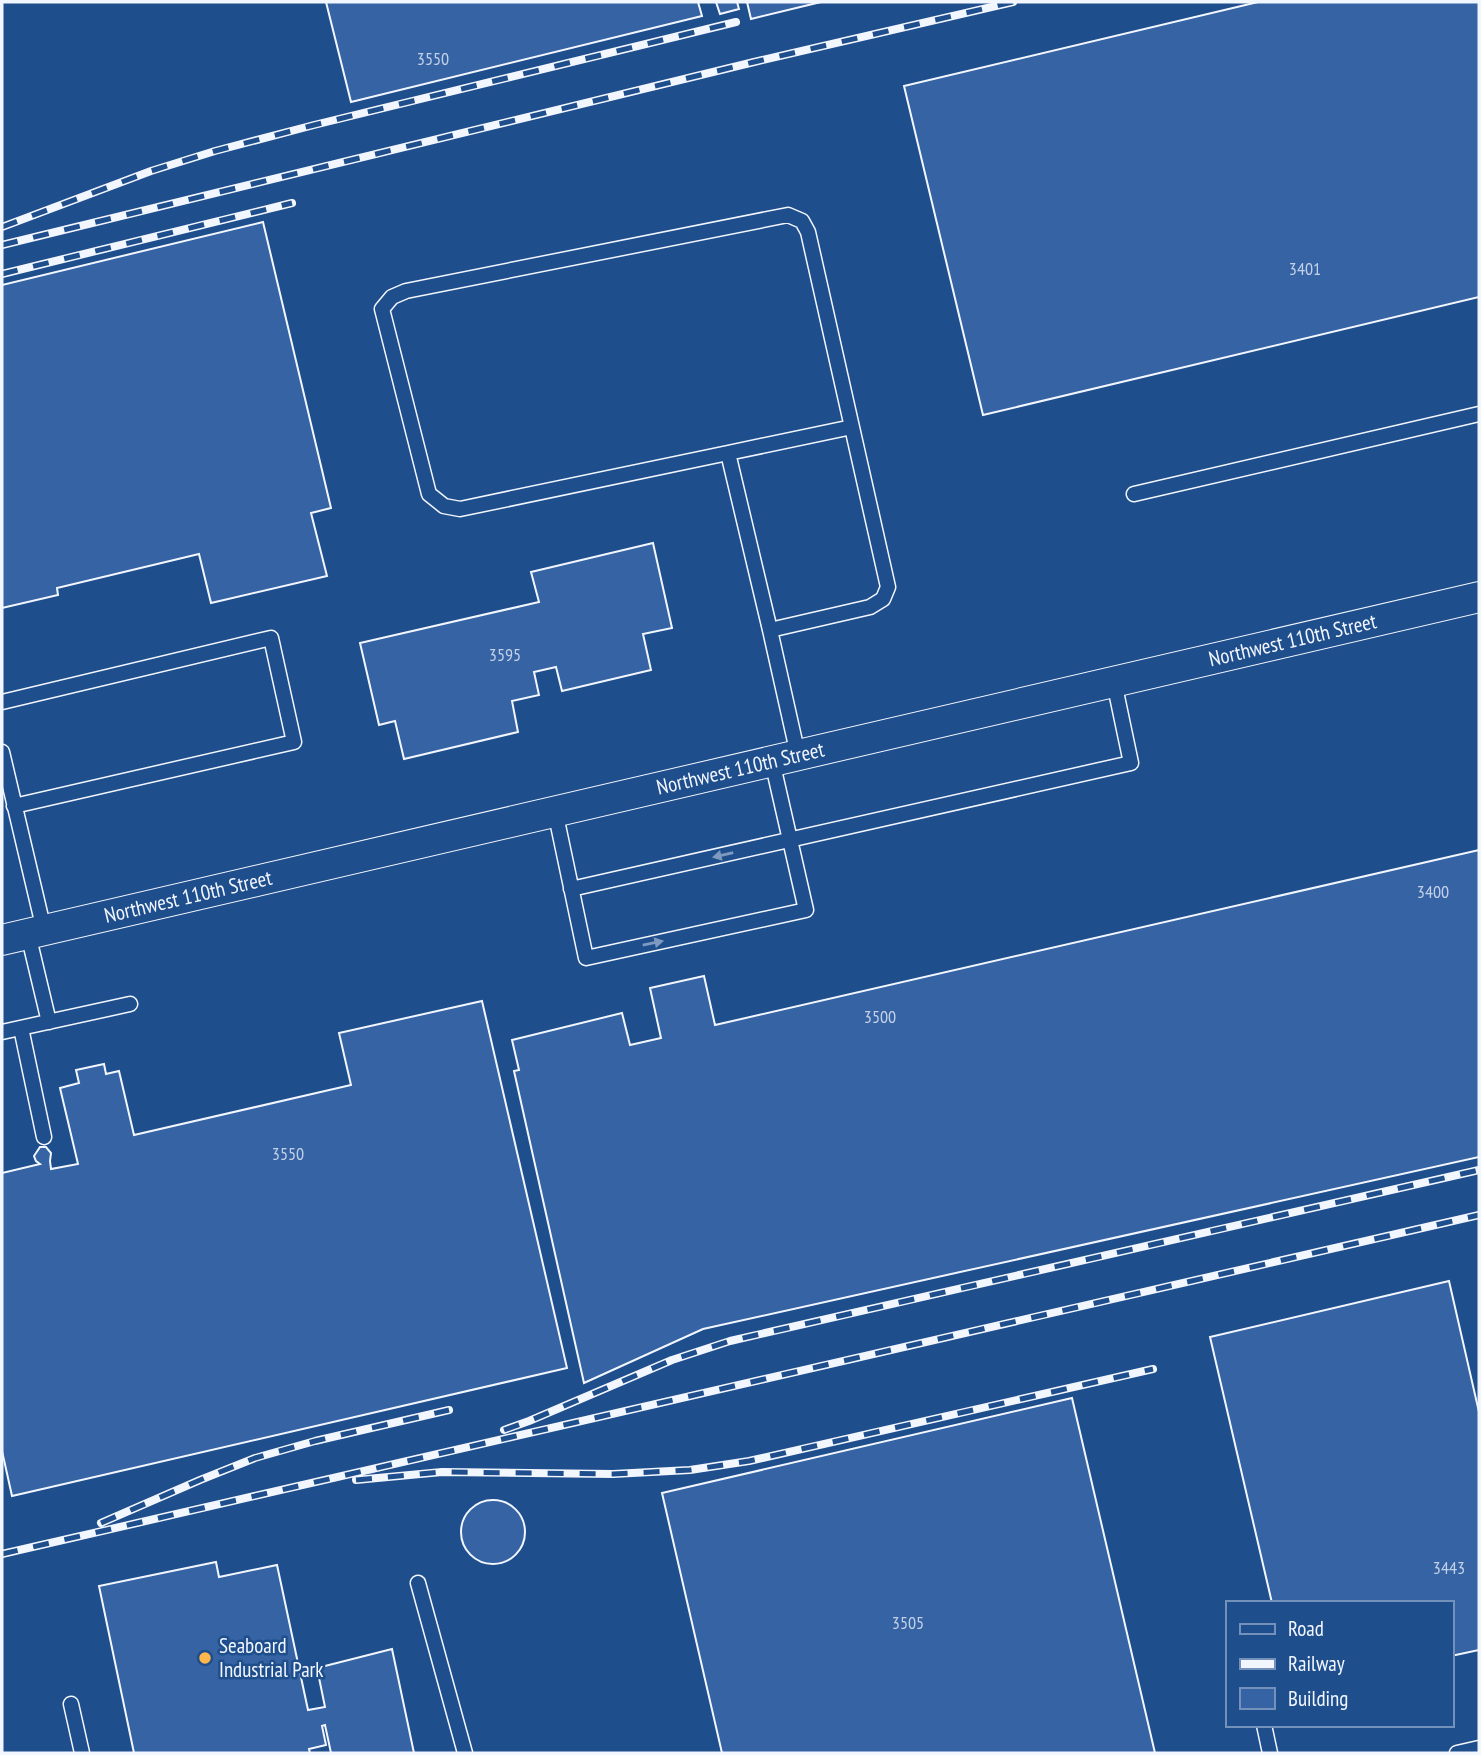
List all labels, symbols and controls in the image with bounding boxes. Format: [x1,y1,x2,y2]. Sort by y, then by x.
house number: 3550 [417,47,449,70]
house number: 3401 [1289,257,1321,280]
street label: Northwest 110th Street [1206,607,1379,672]
house number: 3595 [489,643,521,666]
street label: Northwest 110th Street [654,735,827,801]
one-way arrow [712,850,734,861]
street label: Northwest 110th Street [101,864,275,929]
house number: 3400 [1417,880,1449,903]
one-way arrow [642,938,664,949]
house number: 3500 [864,1005,896,1028]
house number: 3550 [272,1142,304,1165]
house number: 3443 [1433,1556,1465,1579]
legend [1226,1601,1453,1727]
house number: 3505 [892,1611,924,1634]
text: Road [1288,1615,1324,1642]
place label: Seaboard Industrial Park [219,1632,323,1683]
marker: Seaboard Industrial Park [197,1650,213,1666]
text: Railway [1288,1650,1345,1677]
text: Building [1288,1685,1348,1712]

